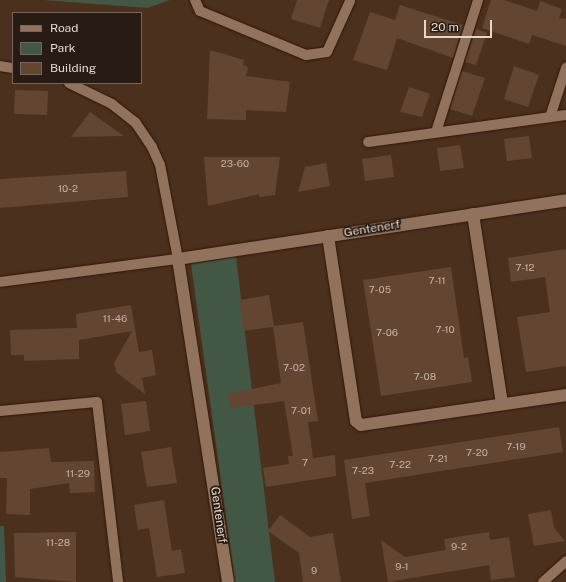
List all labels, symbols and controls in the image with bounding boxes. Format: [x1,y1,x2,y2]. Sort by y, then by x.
legend [12,12,142,84]
scale bar [426,12,494,38]
text: 20 m [431,20,459,34]
text: Road [50,21,78,35]
text: Park [50,41,76,55]
text: Building [50,61,96,75]
house number: 23-60 [221,158,249,170]
house number: 10-2 [58,183,78,195]
street label: Gentenerf [343,217,401,241]
house number: 7-12 [515,262,535,274]
house number: 7-11 [428,275,446,287]
house number: 7-05 [369,284,391,296]
house number: 11-46 [103,313,127,325]
house number: 7-10 [435,324,455,336]
house number: 7-06 [376,327,398,339]
house number: 7-02 [283,362,305,374]
house number: 7-08 [414,371,436,383]
house number: 7-01 [291,405,311,417]
house number: 7-19 [506,441,526,453]
house number: 7-20 [466,447,488,459]
house number: 7-21 [428,453,448,465]
house number: 7 [302,457,308,469]
house number: 7-22 [389,459,411,471]
house number: 7-23 [352,465,374,477]
house number: 11-29 [66,468,90,480]
street label: Gentenerf [207,486,229,544]
house number: 11-28 [46,537,70,549]
house number: 9-2 [451,541,467,553]
house number: 9-1 [395,561,409,573]
house number: 9 [311,565,317,577]

